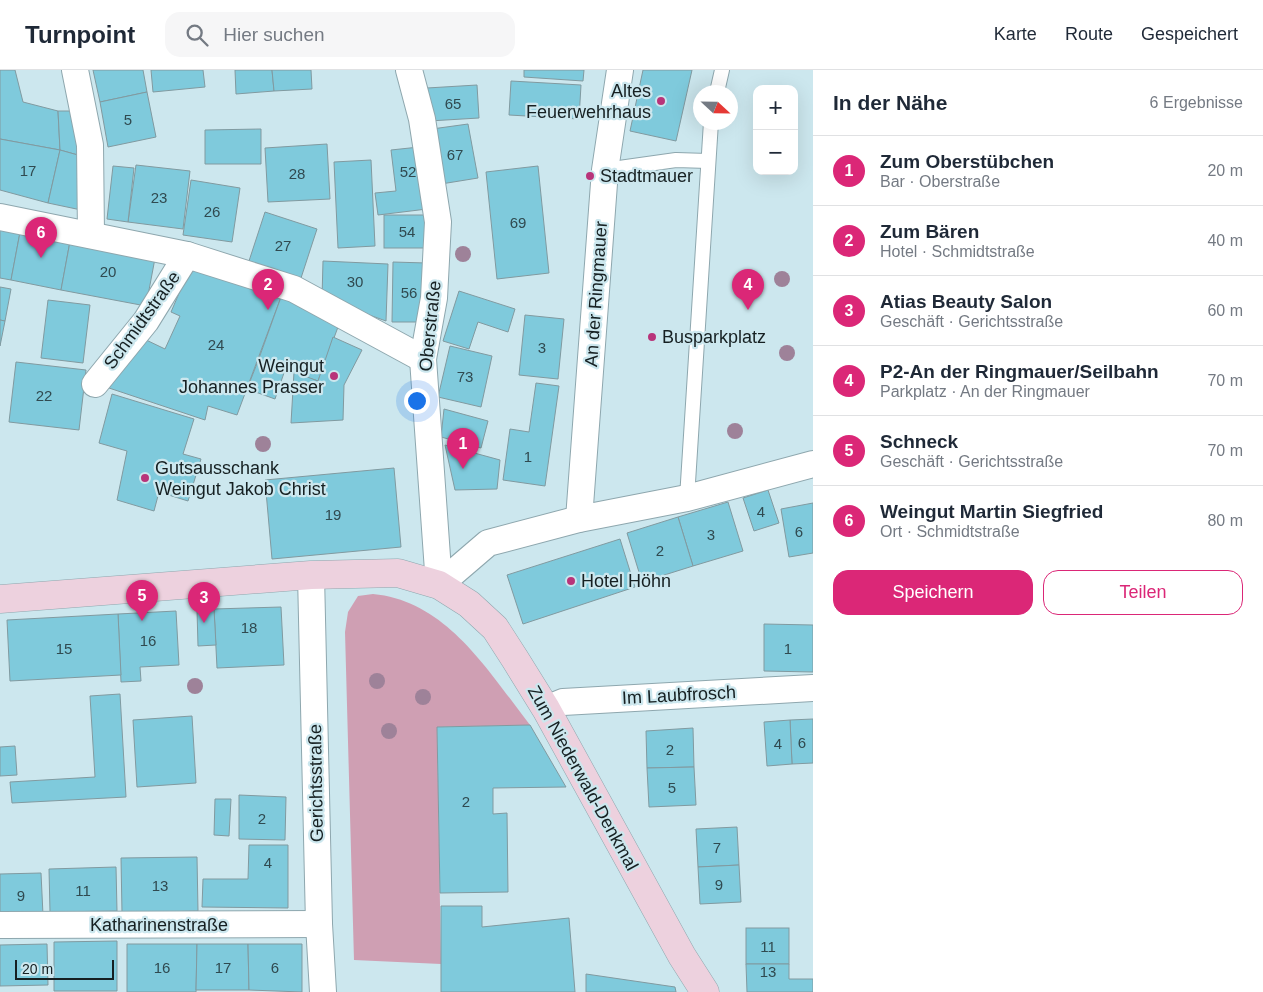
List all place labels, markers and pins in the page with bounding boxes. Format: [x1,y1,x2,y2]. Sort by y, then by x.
place label: Altes Feuerwehrhaus [526,81,651,122]
marker: Altes Feuerwehrhaus [655,95,667,107]
place label: Stadtmauer [600,166,693,186]
marker: Stadtmauer [584,170,596,182]
pin: 6 [25,217,57,258]
pin: 2 [252,269,284,310]
pin: 4 [732,269,764,310]
place label: Busparkplatz [662,327,766,347]
marker: Busparkplatz [646,331,658,343]
place label: Weingut Johannes Prasser [179,356,324,397]
marker: Weingut Johannes Prasser [328,370,340,382]
pin: 1 [447,428,479,469]
place label: Gutsausschank Weingut Jakob Christ [155,458,326,499]
marker: Gutsausschank Weingut Jakob Christ [139,472,151,484]
place label: Hotel Höhn [581,571,671,591]
marker: Hotel Höhn [565,575,577,587]
pin: 5 [126,580,158,621]
pin: 3 [188,582,220,623]

